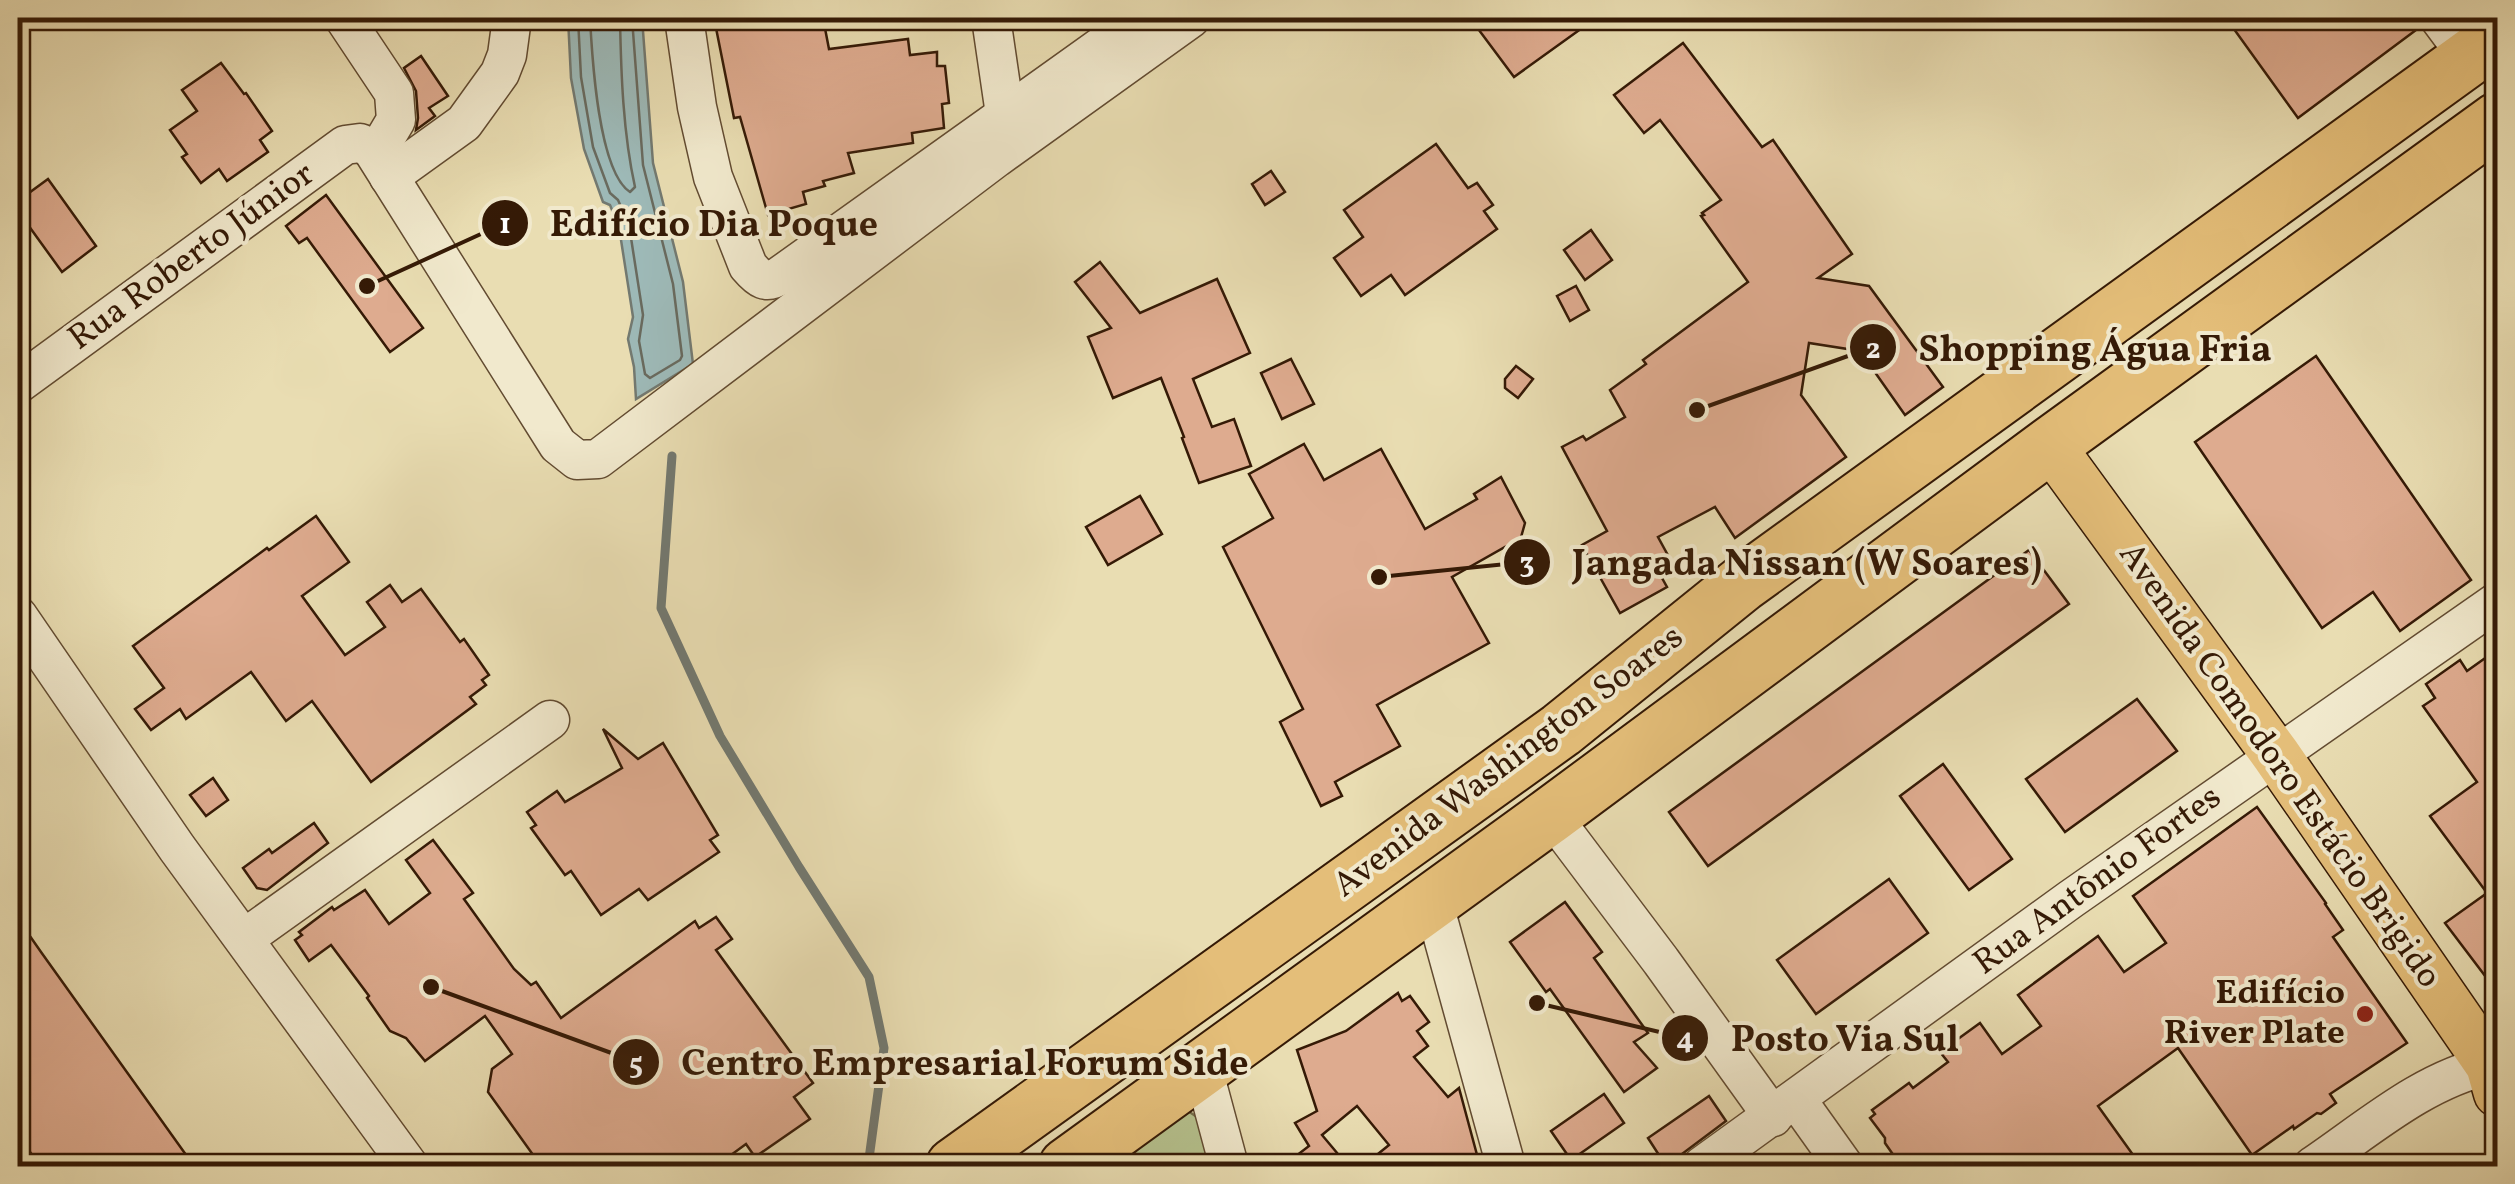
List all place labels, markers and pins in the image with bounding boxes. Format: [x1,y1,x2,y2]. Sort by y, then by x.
callout: Edifício Dia Poque [480,189,898,257]
callout: Shopping Água Fria [1848,313,2292,381]
callout: Jangada Nissan (W Soares) [1502,528,2063,596]
place label: Edifício River Plate [2164,970,2345,1058]
marker: Edifício River Plate [2354,1003,2376,1025]
callout: Posto Via Sul [1660,1004,1980,1072]
callout: Centro Empresarial Forum Side [611,1028,1268,1096]

